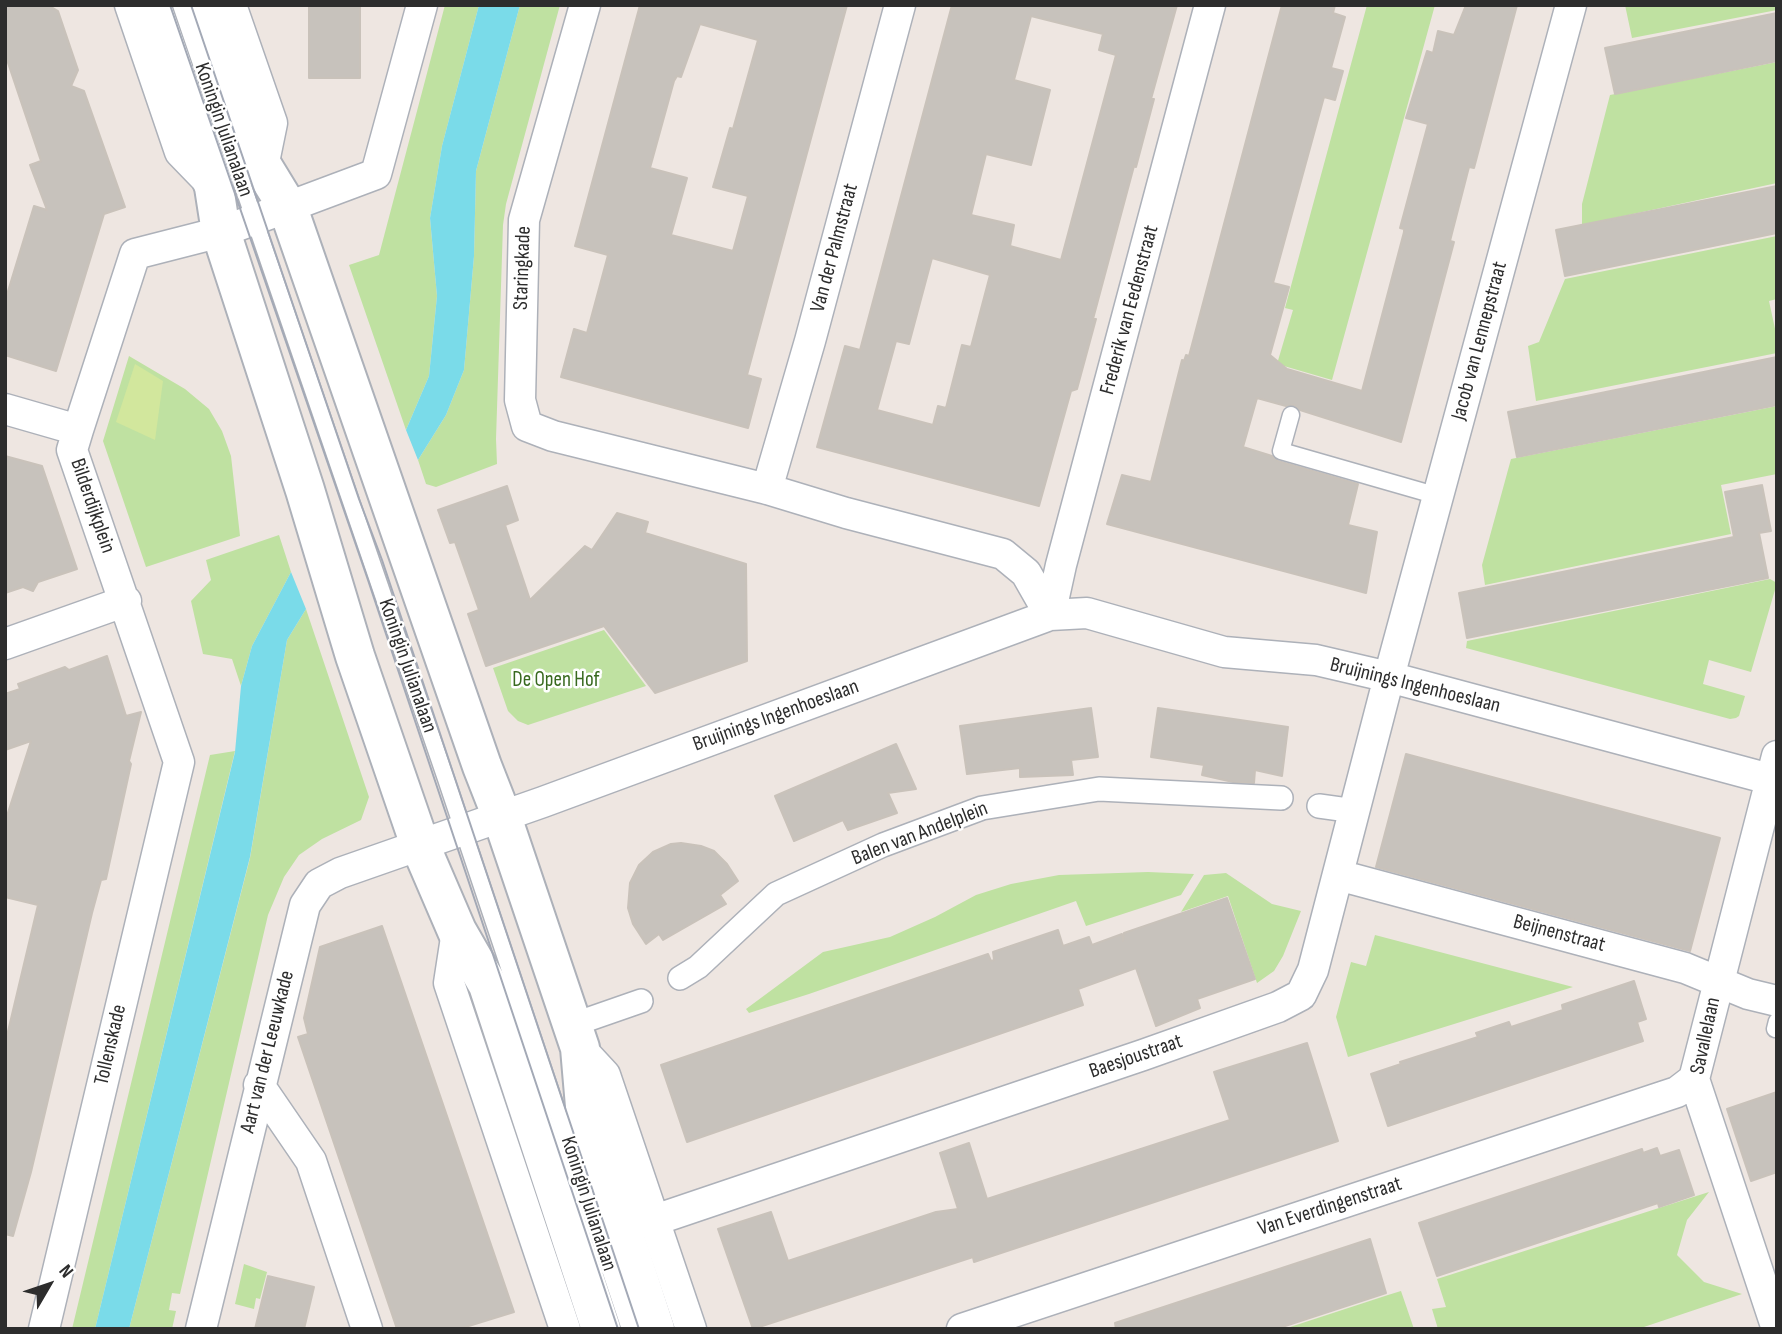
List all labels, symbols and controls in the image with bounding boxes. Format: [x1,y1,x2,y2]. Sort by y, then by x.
street label: Koningin Julianalaan [188,60,258,200]
street label: Van der Palmstraat [806,181,864,315]
street label: Frederik van Eedenstraat [1095,223,1165,397]
street label: Staringkade [509,226,537,310]
street label: Jacob van Lennepstraat [1447,259,1513,423]
street label: Bilderdijkplein [64,455,120,557]
street label: Koningin Julianalaan [372,596,442,736]
street label: Bruijnings Ingenhoeslaan [1327,653,1503,719]
park label: De Open Hof [512,668,600,694]
street label: Bruijnings Ingenhoeslaan [690,674,862,758]
street label: Balen van Andelplein [848,796,992,872]
street label: Beijnenstraat [1510,910,1608,958]
street label: Aart van der Leeuwkade [236,968,300,1136]
street label: Savallelaan [1686,995,1726,1077]
street label: Tollenskade [90,1002,132,1088]
street label: Baesjoustraat [1086,1029,1186,1085]
street label: Koningin Julianalaan [554,1134,622,1274]
street label: Van Everdingenstraat [1255,1172,1405,1242]
north arrow [14,1250,84,1320]
text: N [54,1260,78,1283]

